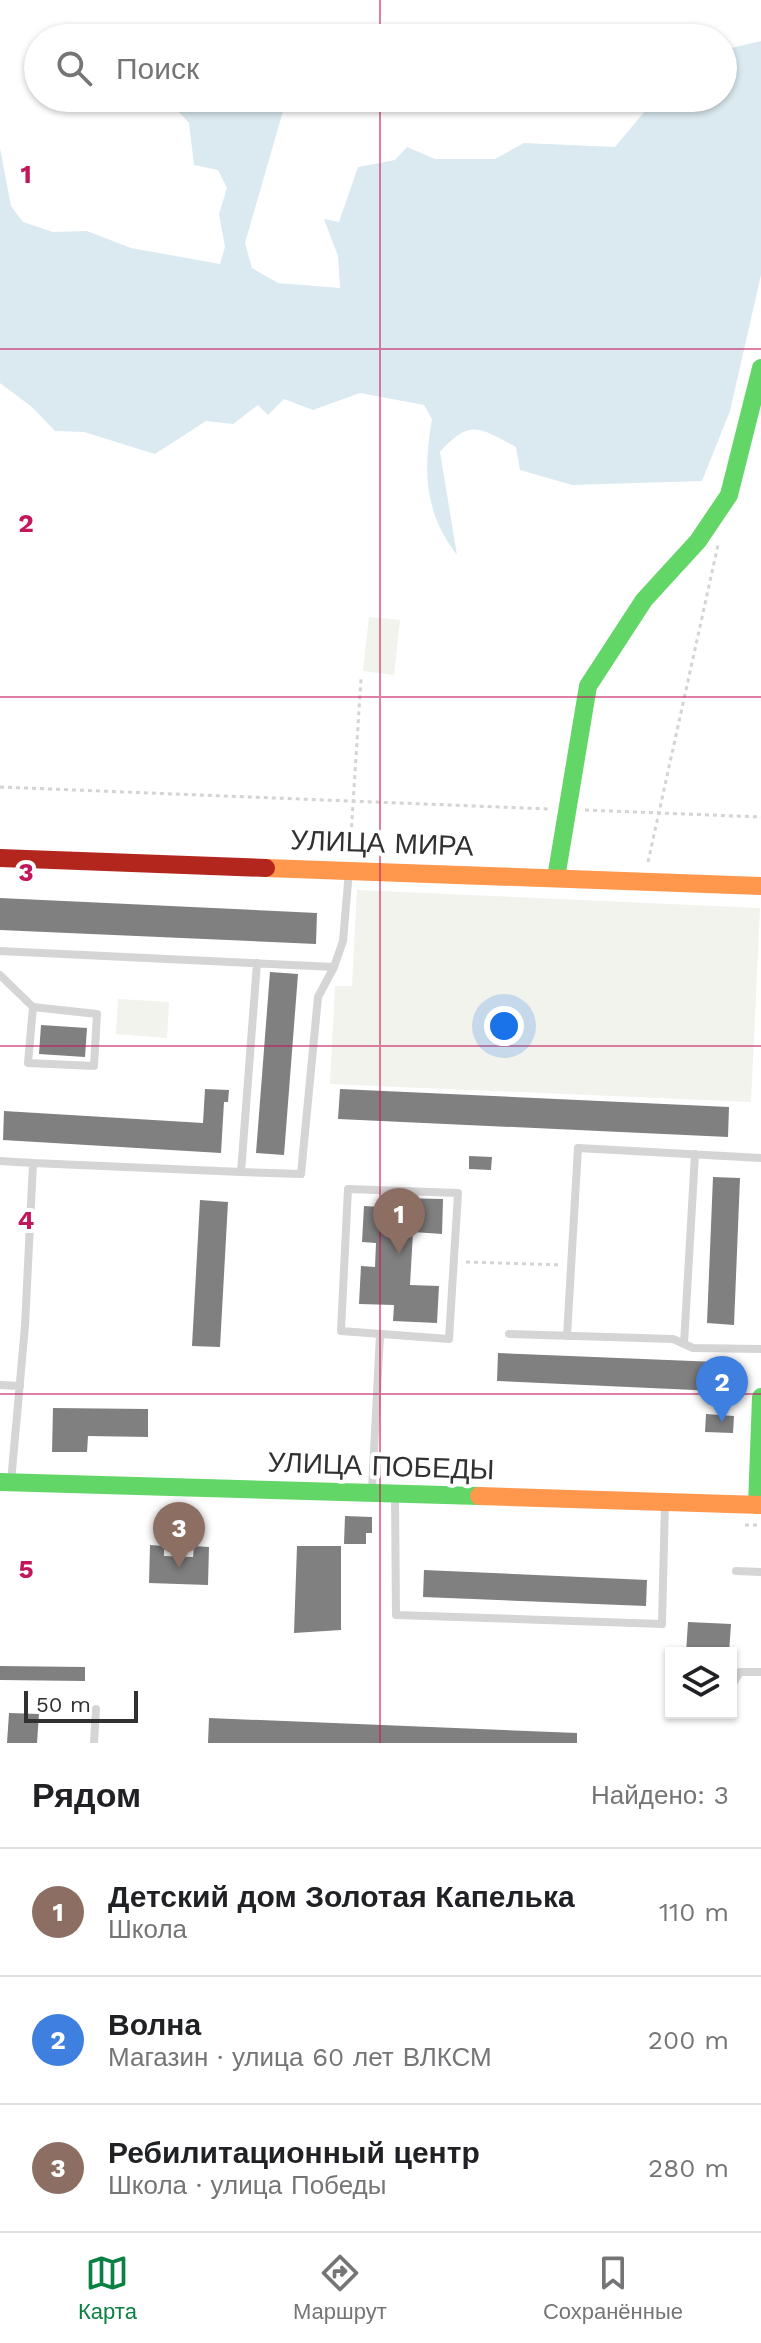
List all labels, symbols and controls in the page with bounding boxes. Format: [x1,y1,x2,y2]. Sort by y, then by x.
search box [24,24,737,112]
icon: search [52,46,96,90]
text: Поиск [116,51,199,86]
text: 1 [20,159,32,189]
text: 2 [18,508,34,538]
street label: УЛИЦА МИРА [290,823,474,863]
text: 3 [18,857,34,887]
your location [484,1006,524,1046]
pin: 1 [373,1188,425,1254]
text: 4 [18,1205,35,1235]
pin: 2 [696,1356,748,1422]
street label: УЛИЦА ПОБЕДЫ [267,1446,495,1486]
pin: 3 [153,1502,205,1568]
text: 5 [18,1554,34,1584]
map controls [665,1647,737,1719]
button: layers [665,1647,737,1719]
scale bar [24,1687,138,1723]
text: 50 m [36,1692,91,1717]
text: Рядом [32,1775,141,1815]
text: Найдено: 3 [591,1780,729,1810]
text: Детский дом Золотая Капелька [108,1879,575,1914]
text: 1 [52,1897,64,1927]
text: 110 m [659,1897,729,1927]
text: Школа [108,1914,187,1944]
text: Волна [108,2007,201,2042]
text: 2 [50,2025,66,2055]
text: 200 m [648,2025,729,2055]
text: Магазин · улица 60 лет ВЛКСМ [108,2042,492,2072]
text: Ребилитационный центр [108,2135,480,2170]
text: 3 [50,2153,66,2183]
text: 280 m [648,2153,729,2183]
text: Школа · улица Победы [108,2170,386,2200]
tab: Карта [78,2251,137,2325]
tab: Маршрут [293,2251,387,2325]
tab: Сохранённые [543,2251,683,2325]

